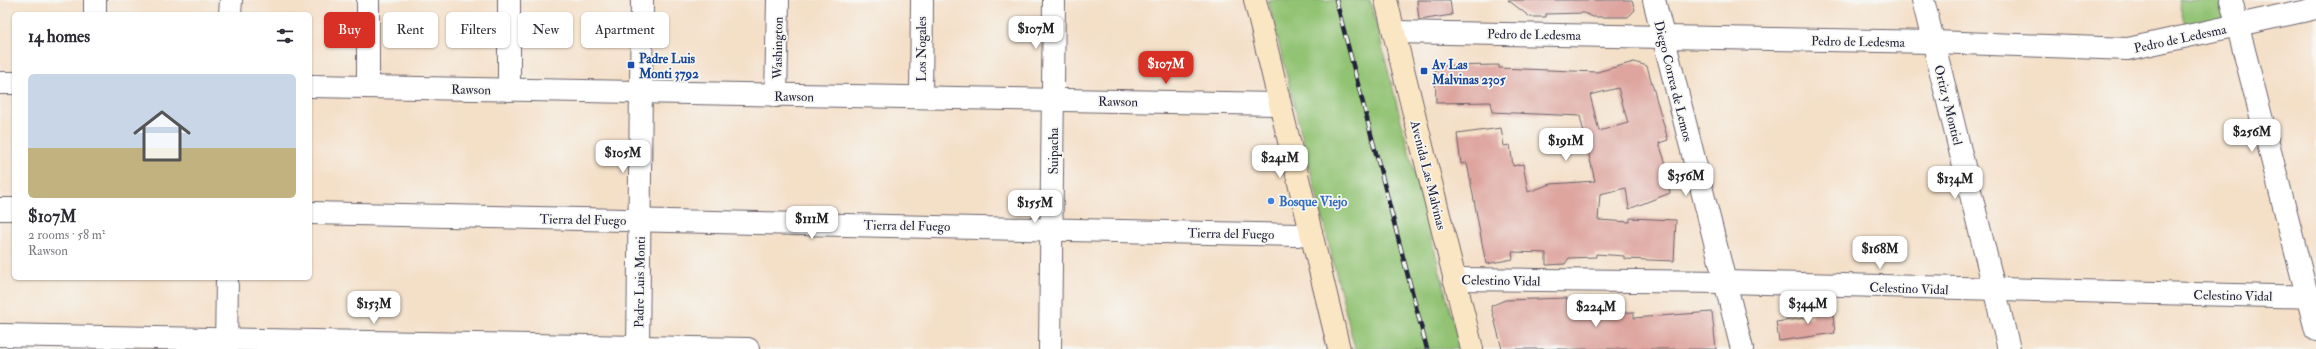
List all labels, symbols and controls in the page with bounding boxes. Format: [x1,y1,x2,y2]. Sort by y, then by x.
chip: Buy [324,12,375,48]
chip: Rent [383,12,438,48]
chip: Filters [446,12,510,48]
chip: New [518,12,573,48]
chip: Apartment [581,12,669,48]
street label: Washington [769,16,787,80]
street label: Los Nogales [914,16,930,82]
pin: $107M [1008,16,1064,50]
street label: Diego Correa de Lemos [1650,19,1696,144]
text: $107M [1017,21,1055,37]
street label: Pedro de Ledesma [2133,21,2228,57]
icon: filters [274,25,296,47]
text: 14 homes [28,26,90,47]
street label: Pedro de Ledesma [1487,26,1582,44]
street label: Pedro de Ledesma [1811,33,1906,51]
place label: Padre Luis Monti 3792 [638,51,699,82]
pin: $107M [1138,51,1194,85]
text: $107M [1147,56,1185,72]
place label: Av Las Malvinas 2305 [1431,57,1506,88]
marker: Padre Luis Monti 3792 [626,60,636,70]
street label: Ortiz y Montiel [1929,63,1966,148]
marker: Av Las Malvinas 2305 [1419,66,1429,76]
street label: Rawson [451,82,491,98]
street label: Rawson [774,89,814,105]
street label: Rawson [1098,94,1138,110]
icon: home [126,100,198,172]
street label: Avenida Las Malvinas [1406,118,1449,232]
pin: $256M [2224,119,2280,153]
text: $256M [2233,124,2271,140]
street label: Suipacha [1046,127,1063,174]
pin: $191M [1538,128,1594,162]
text: $191M [1548,133,1584,149]
pin: $105M [595,140,651,174]
text: $105M [605,145,641,161]
pin: $241M [1252,145,1308,179]
text: $241M [1261,150,1299,166]
pin: $356M [1658,163,1714,197]
pin: $134M [1927,166,1983,200]
text: $356M [1667,168,1705,184]
text: $134M [1937,171,1973,187]
pin: $155M [1007,190,1063,224]
place label: Bosque Viejo [1279,194,1348,211]
text: $155M [1017,195,1053,211]
marker: Bosque Viejo [1266,196,1276,206]
text: $107M [28,206,77,227]
pin: $111M [784,206,840,240]
street label: Tierra del Fuego [540,211,626,229]
text: $111M [795,211,829,227]
street label: Tierra del Fuego [864,217,950,235]
street label: Tierra del Fuego [1188,225,1274,243]
text: 2 rooms · 58 m² [28,227,106,243]
street label: Padre Luis Monti [631,235,649,328]
pin: $168M [1852,236,1908,270]
text: $168M [1861,241,1899,257]
text: Rawson [28,243,68,259]
street label: Celestino Vidal [1461,272,1541,290]
street label: Celestino Vidal [1869,280,1949,298]
street label: Celestino Vidal [2193,287,2273,305]
pin: $153M [346,291,402,325]
pin: $344M [1780,291,1836,325]
pin: $224M [1568,294,1624,328]
text: $153M [356,296,392,312]
text: $344M [1789,296,1827,312]
text: $224M [1576,299,1616,315]

